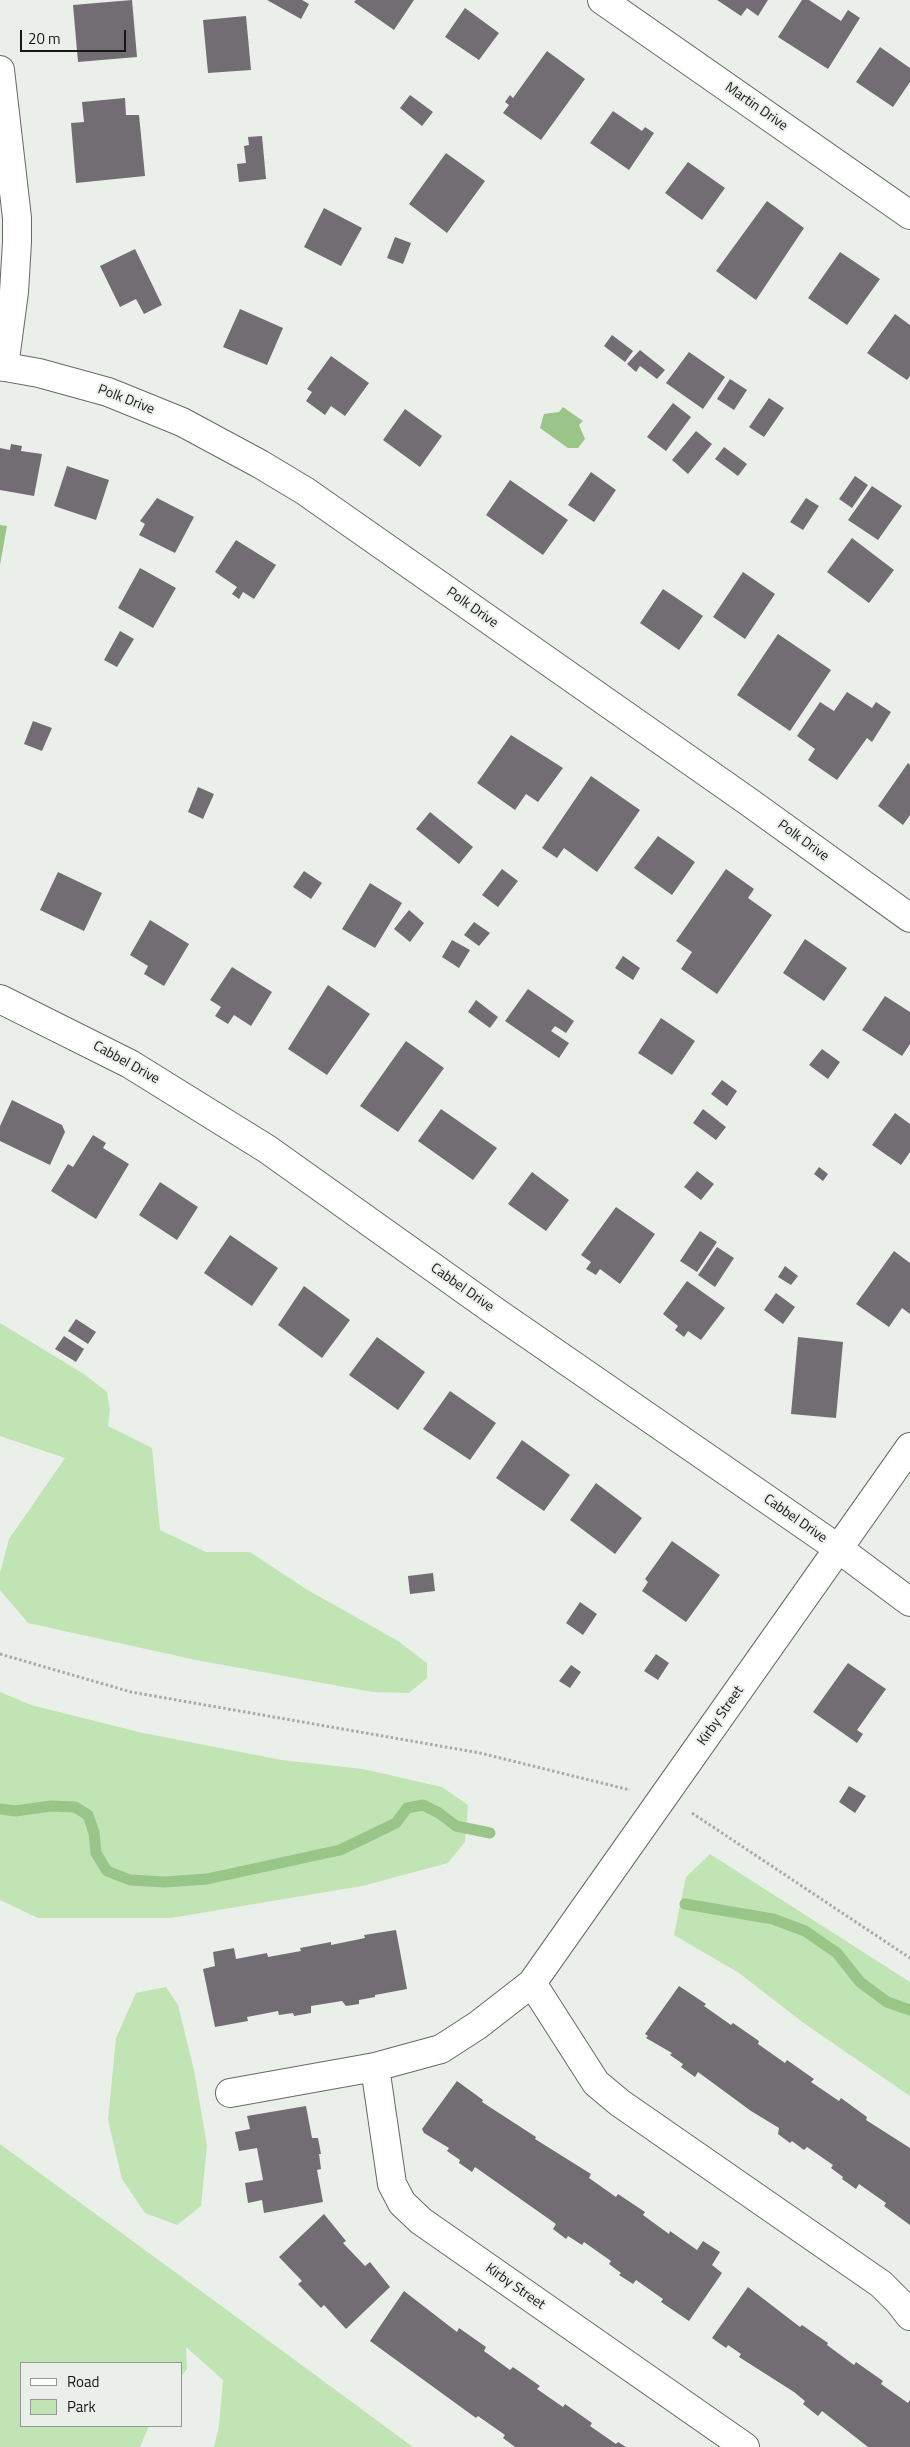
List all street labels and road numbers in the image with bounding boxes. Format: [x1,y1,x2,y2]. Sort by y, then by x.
street label: Martin Drive [721,79,791,135]
street label: Polk Drive [95,382,157,418]
street label: Polk Drive [443,584,501,632]
street label: Polk Drive [774,817,832,865]
street label: Cabbel Drive [90,1038,162,1088]
street label: Cabbel Drive [427,1260,497,1316]
street label: Cabbel Drive [760,1491,830,1547]
street label: Kirby Street [694,1683,748,1749]
street label: Kirby Street [482,2260,548,2314]

